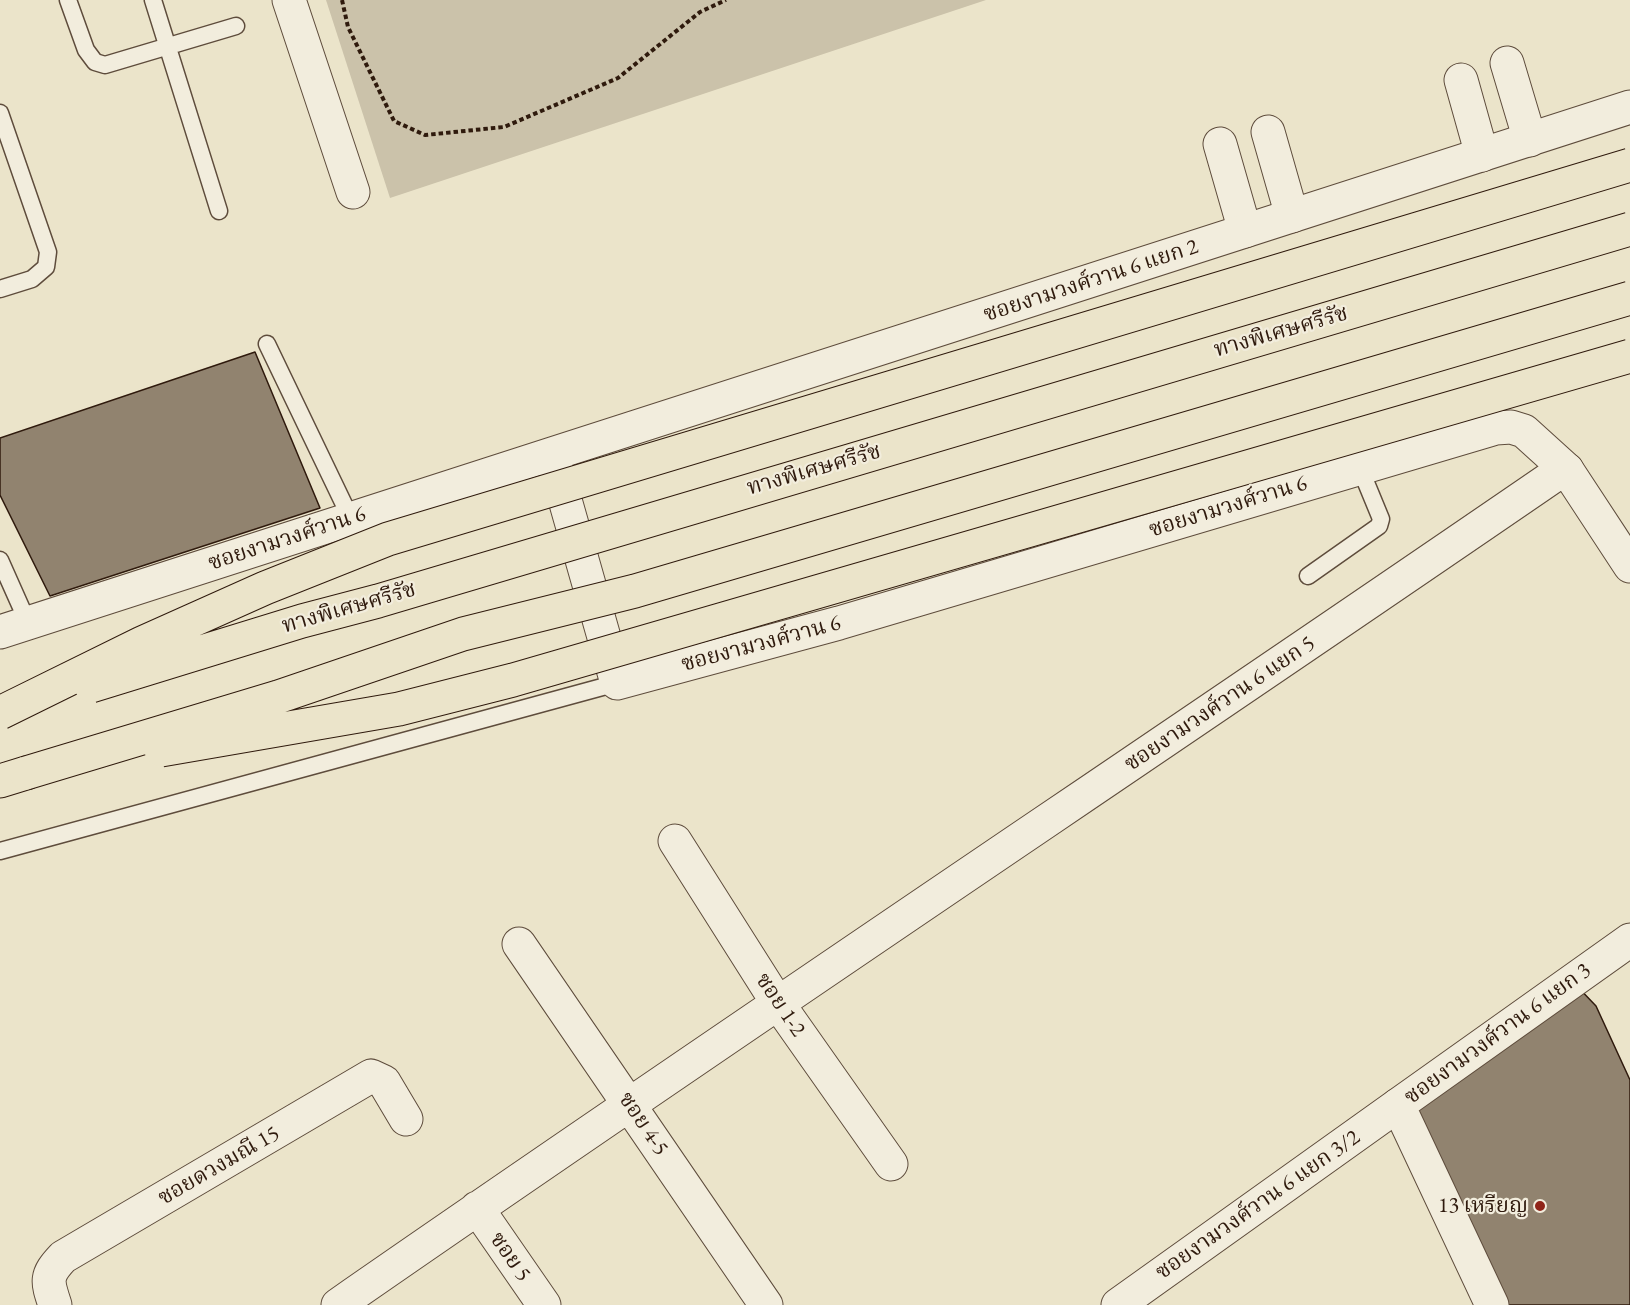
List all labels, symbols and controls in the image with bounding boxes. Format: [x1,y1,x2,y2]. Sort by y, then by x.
street label: ซอยงามวงศ์วาน 6 แยก 2 [980,234,1202,328]
street label: ทางพิเศษศรีรัช [1211,300,1351,364]
street label: ทางพิเศษศรีรัช [744,438,884,502]
street label: ซอยงามวงศ์วาน 6 [1146,470,1310,544]
street label: ซอยงามวงศ์วาน 6 [205,501,369,577]
street label: ทางพิเศษศรีรัช [279,576,419,640]
street label: ซอยงามวงศ์วาน 6 [678,610,844,678]
street label: ซอยงามวงศ์วาน 6 แยก 5 [1120,630,1320,778]
street label: ซอยงามวงศ์วาน 6 แยก 3 [1400,957,1596,1111]
street label: ซอย 1-2 [749,968,811,1042]
street label: ซอย 4-5 [612,1087,674,1161]
street label: ซอยดวงมณี 15 [154,1121,284,1211]
street label: ซอยงามวงศ์วาน 6 แยก 3/2 [1151,1124,1365,1286]
place label: 13 เหรียญ [1438,1193,1528,1219]
marker: 13 เหรียญ [1533,1199,1547,1213]
street label: ซอย 5 [484,1227,536,1287]

